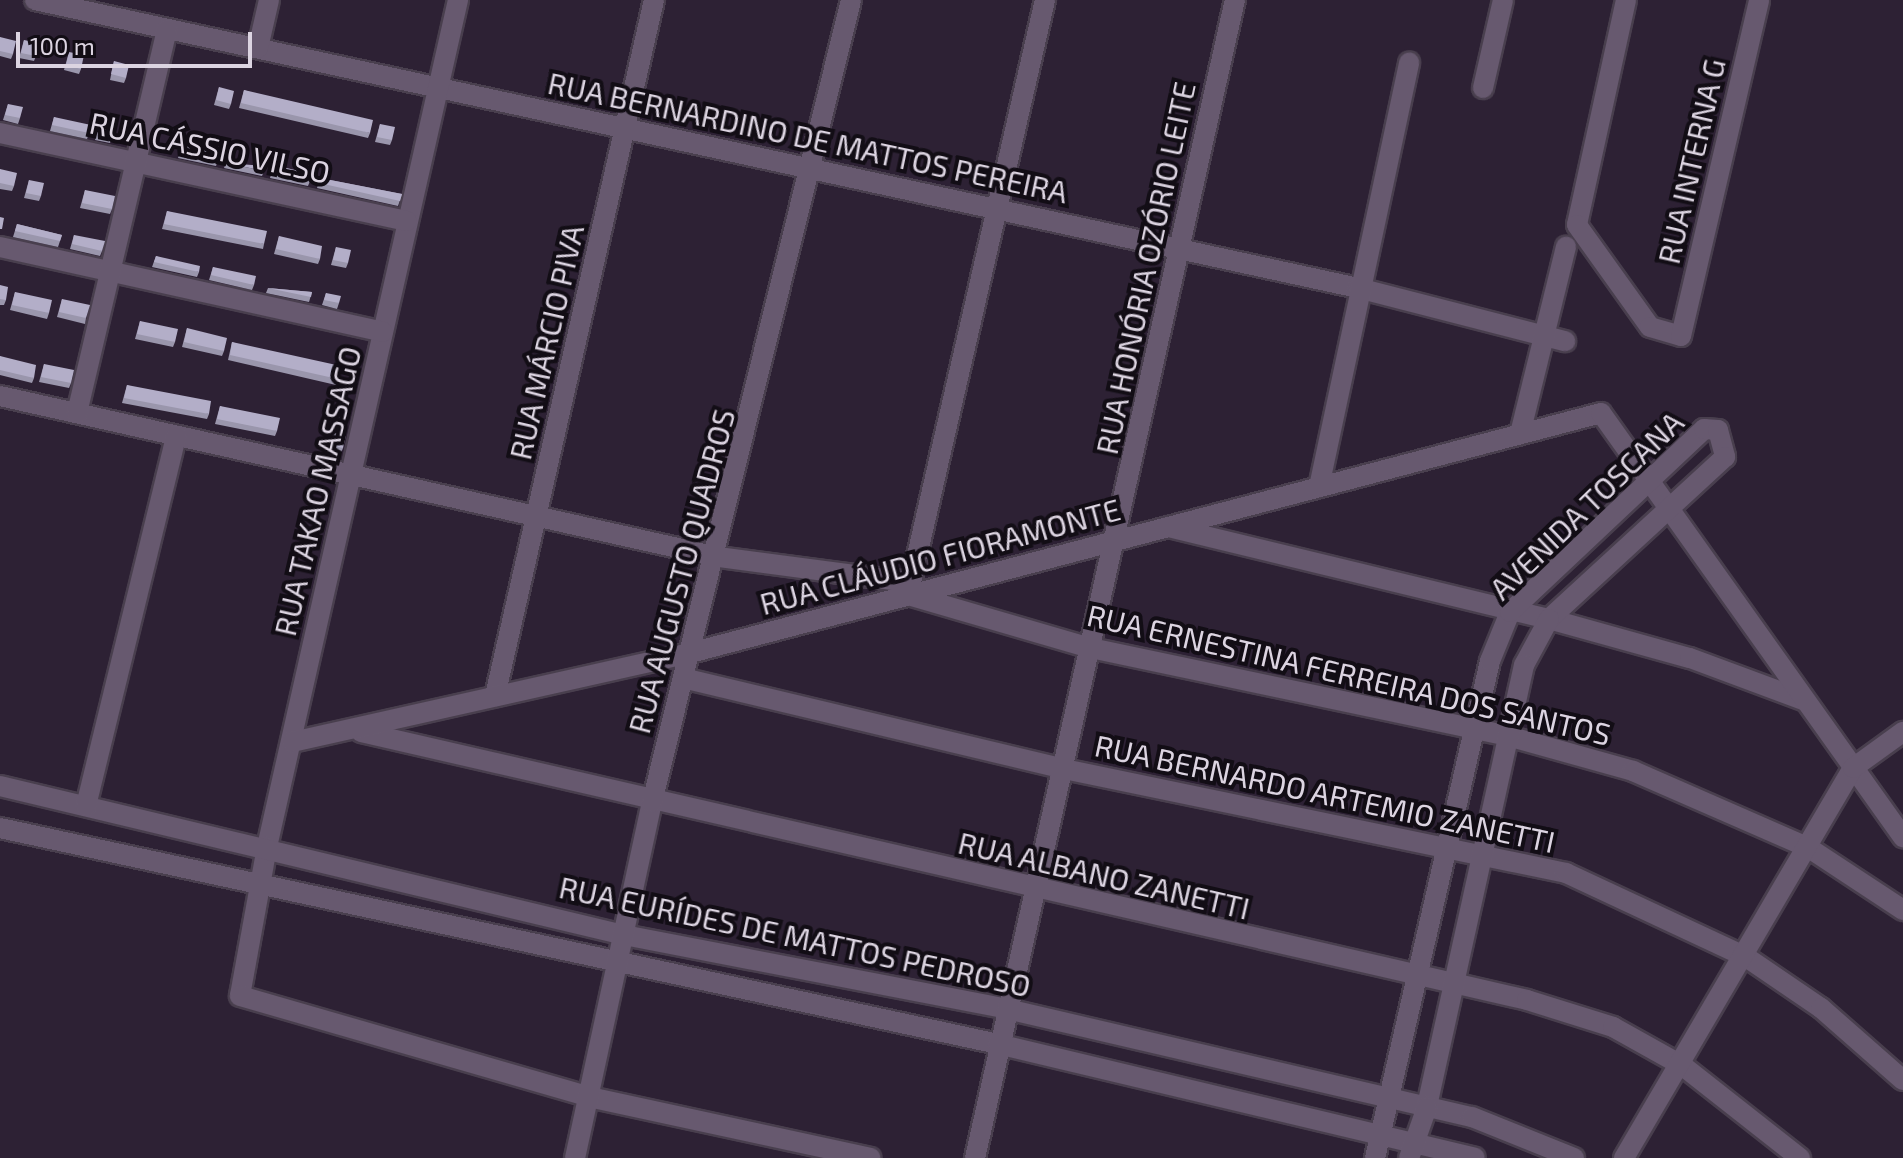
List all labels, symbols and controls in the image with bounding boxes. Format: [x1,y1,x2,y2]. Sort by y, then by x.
scale bar [20,16,256,66]
text: 100 m [30,31,95,60]
street label: RUA INTERNA G [1650,54,1732,268]
street label: RUA BERNARDINO DE MATTOS PEREIRA [544,64,1072,210]
street label: RUA HONÓRIA OZÓRIO LEITE [1088,78,1202,458]
street label: RUA CÁSSIO VILSO [86,104,334,190]
street label: RUA MÁRCIO PIVA [501,221,591,463]
street label: RUA TAKAO MASSAGO [266,342,368,640]
street label: AVENIDA TOSCANA [1481,403,1691,607]
street label: RUA AUGUSTO QUADROS [620,404,742,738]
street label: RUA CLÁUDIO FIORAMONTE [756,490,1124,622]
street label: RUA ERNESTINA FERREIRA DOS SANTOS [1083,596,1615,752]
street label: RUA BERNARDO ARTEMIO ZANETTI [1091,726,1559,860]
street label: RUA ALBANO ZANETTI [954,824,1254,926]
street label: RUA EURÍDES DE MATTOS PEDROSO [556,868,1034,1004]

